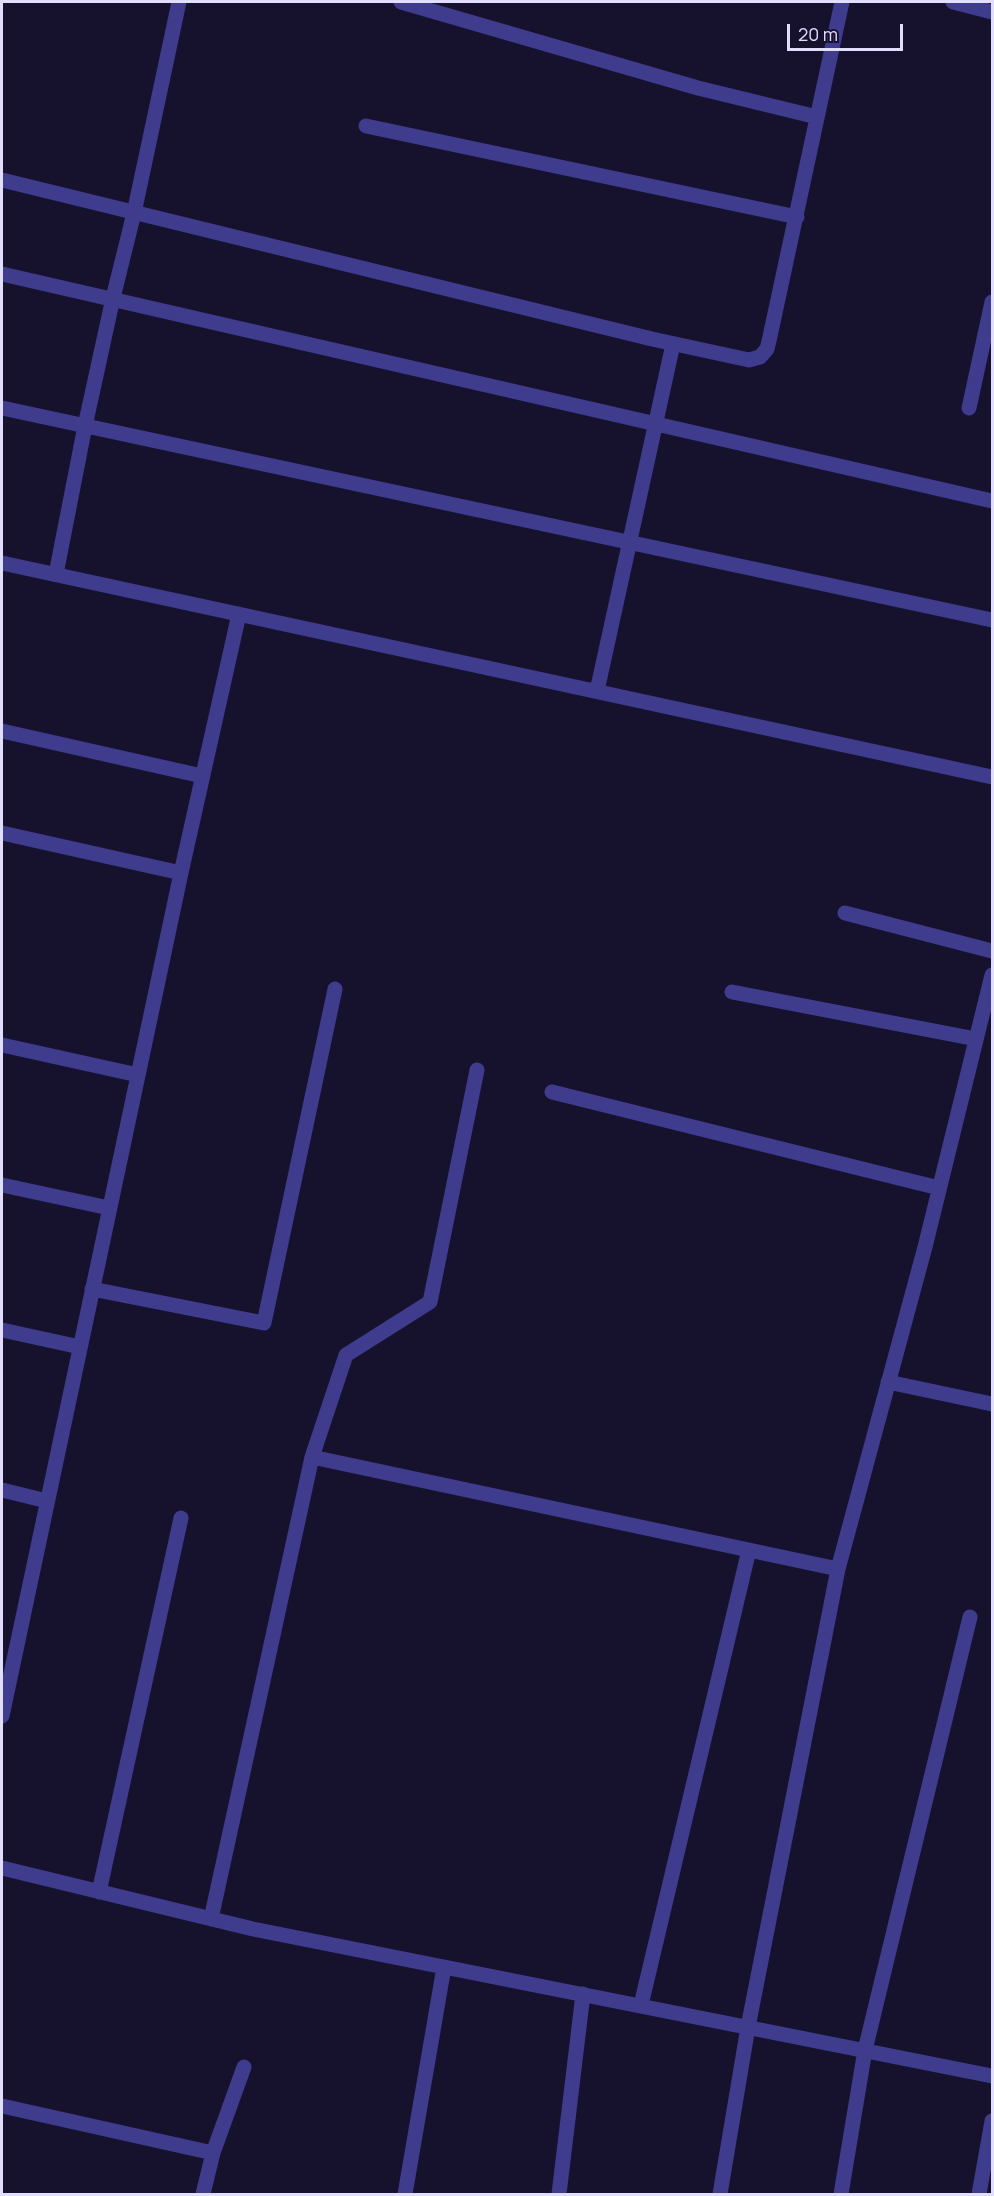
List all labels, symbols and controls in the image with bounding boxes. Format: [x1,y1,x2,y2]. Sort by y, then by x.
scale bar [790,12,906,50]
text: 20 m [798,22,838,46]

